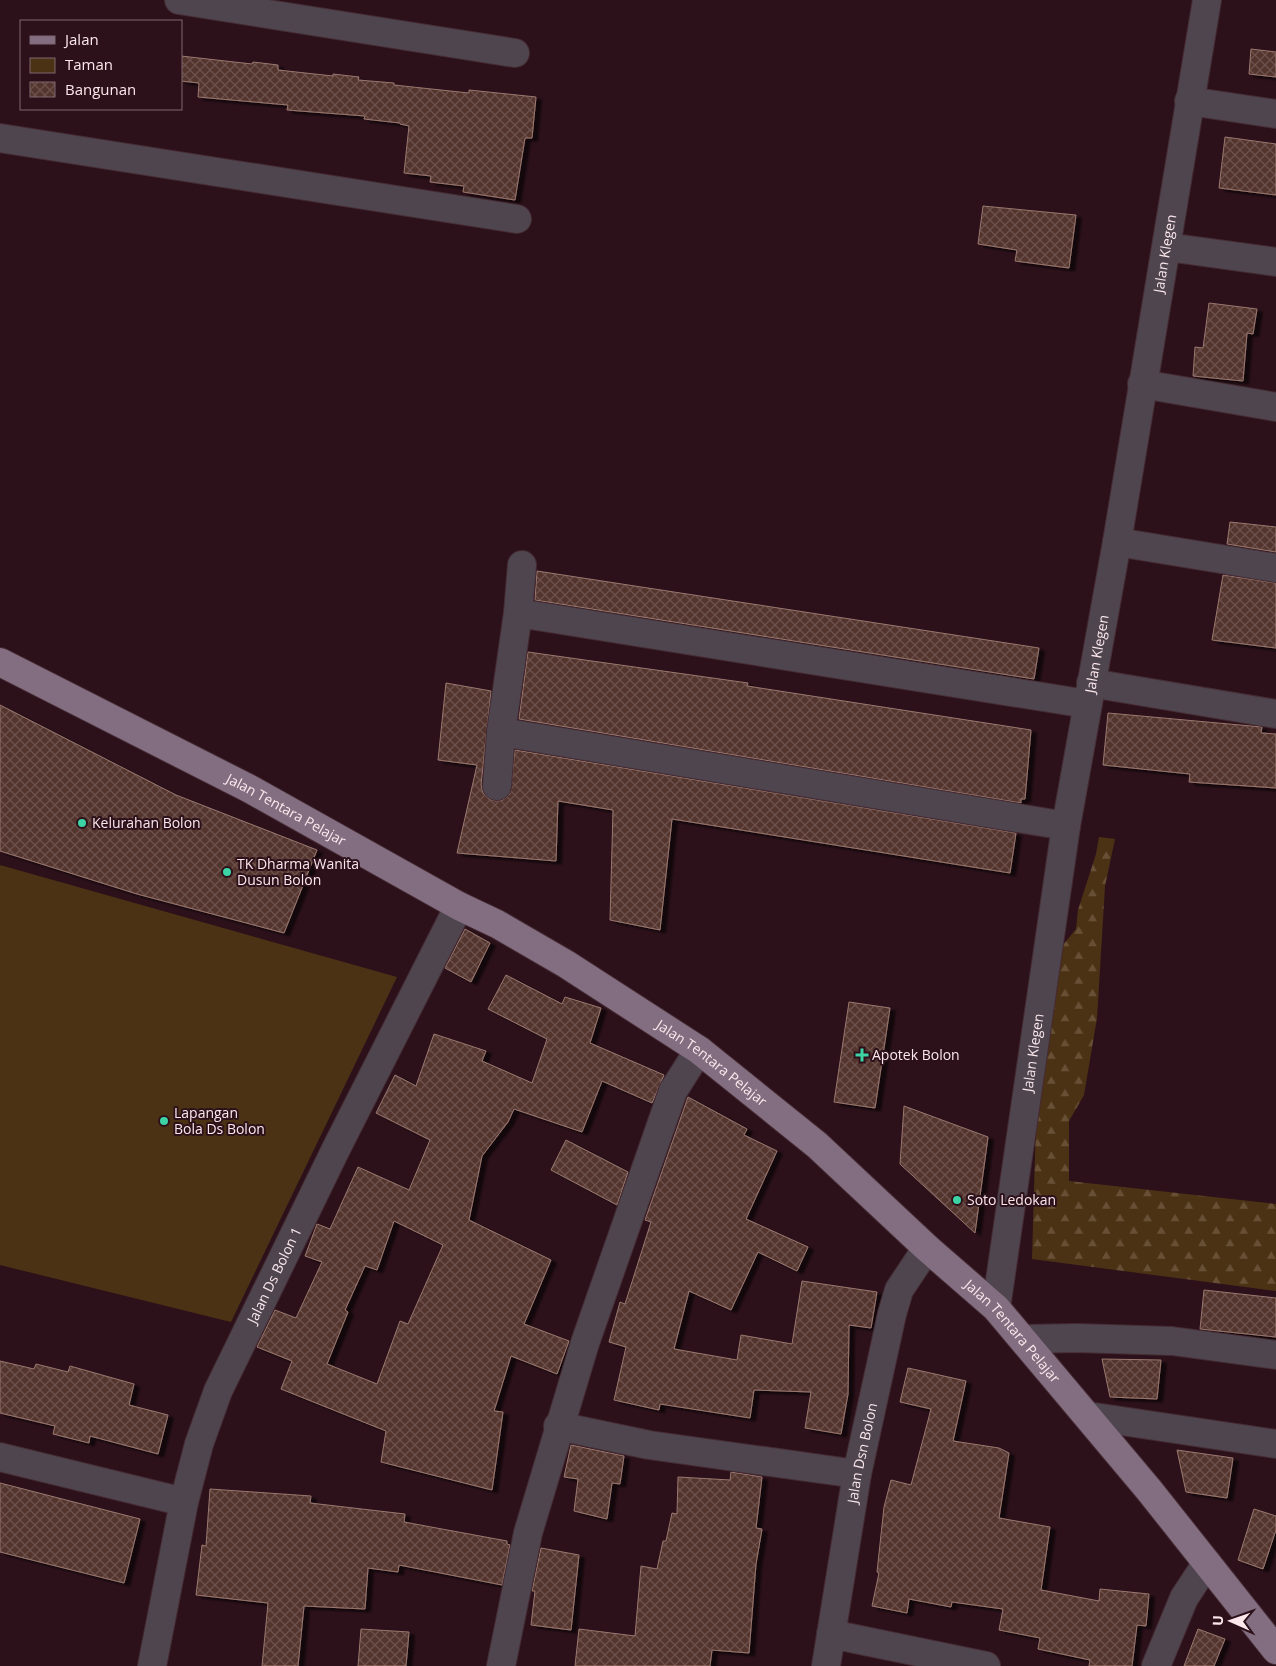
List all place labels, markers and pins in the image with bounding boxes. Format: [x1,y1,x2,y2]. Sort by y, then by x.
place label: Kelurahan Bolon [92,813,201,832]
marker: Kelurahan Bolon [76,817,88,829]
place label: TK Dharma Wanita Dusun Bolon [237,854,359,889]
marker: TK Dharma Wanita Dusun Bolon [221,866,233,878]
place label: Apotek Bolon [872,1045,960,1064]
marker: Apotek Bolon [856,1049,868,1061]
place label: Lapangan Bola Ds Bolon [174,1103,265,1138]
marker: Lapangan Bola Ds Bolon [158,1115,170,1127]
place label: Soto Ledokan [967,1190,1056,1209]
marker: Soto Ledokan [951,1194,963,1206]

